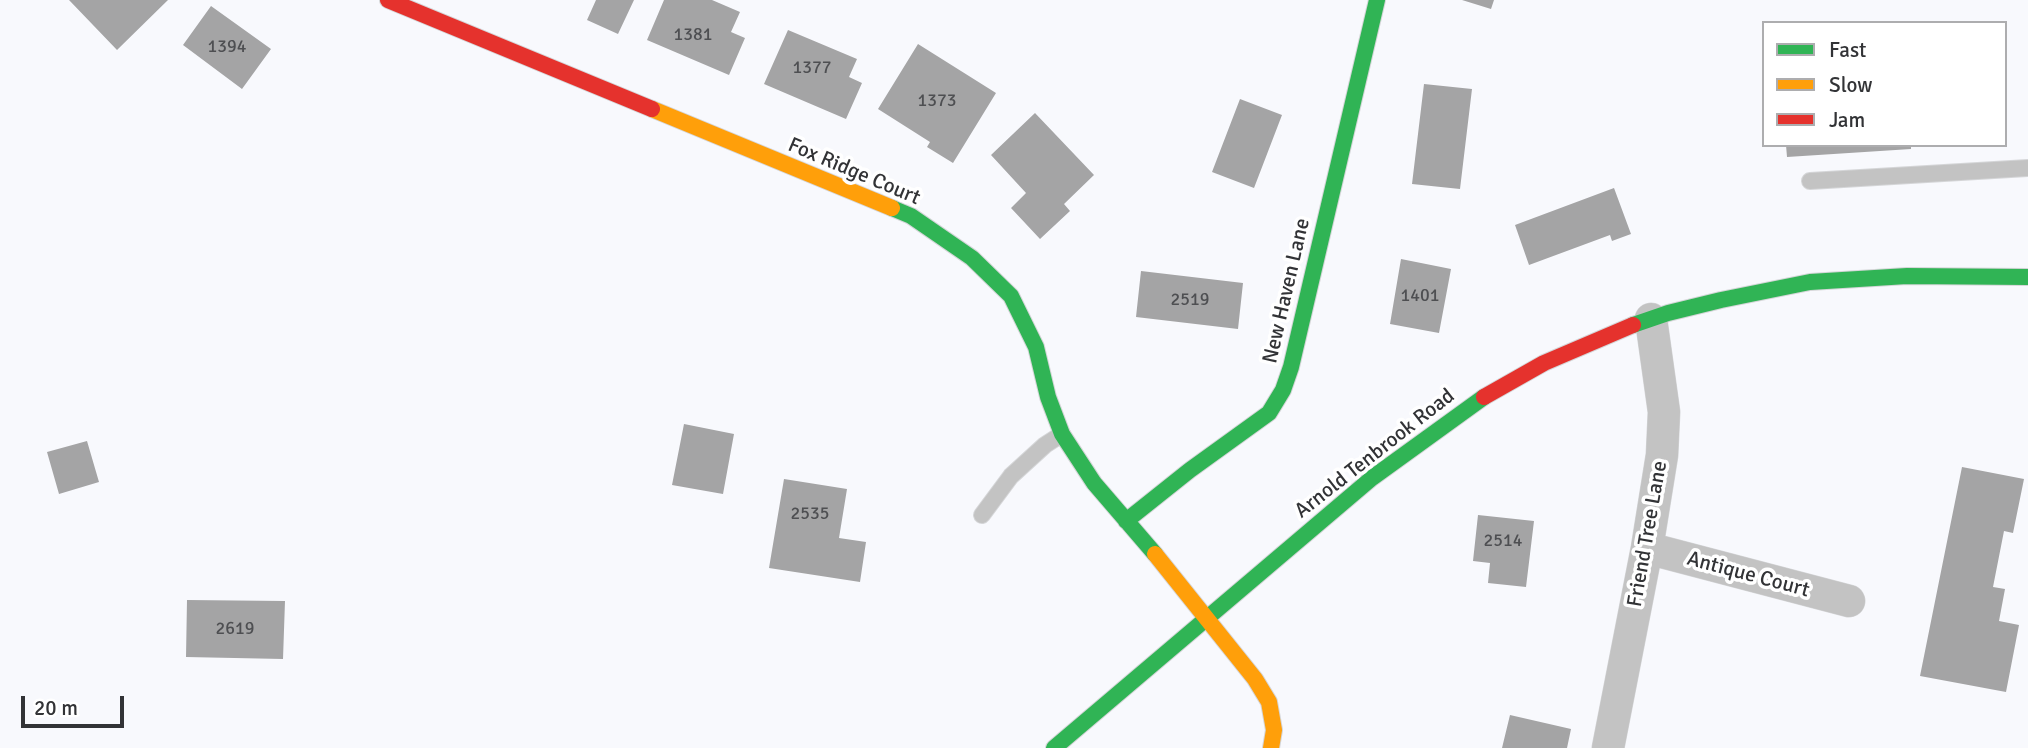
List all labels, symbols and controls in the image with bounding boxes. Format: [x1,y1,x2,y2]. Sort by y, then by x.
legend [1762,21,2007,147]
house number: 1381 [674,24,712,46]
house number: 1394 [208,36,246,58]
text: Fast [1829,37,1866,63]
house number: 1377 [793,57,831,79]
text: Slow [1829,72,1873,98]
house number: 1373 [918,90,956,112]
text: Jam [1829,107,1865,133]
street label: Fox Ridge Court [784,133,924,211]
street label: New Haven Lane [1258,216,1316,366]
house number: 1401 [1401,285,1439,307]
house number: 2519 [1171,289,1209,311]
street label: Arnold Tenbrook Road [1290,384,1460,524]
street label: Friend Tree Lane [1623,459,1673,609]
house number: 2535 [791,503,829,525]
house number: 2514 [1484,530,1522,552]
street label: Antique Court [1684,547,1812,603]
house number: 2619 [216,618,254,640]
scale bar [24,682,128,726]
text: 20 m [34,695,78,721]

